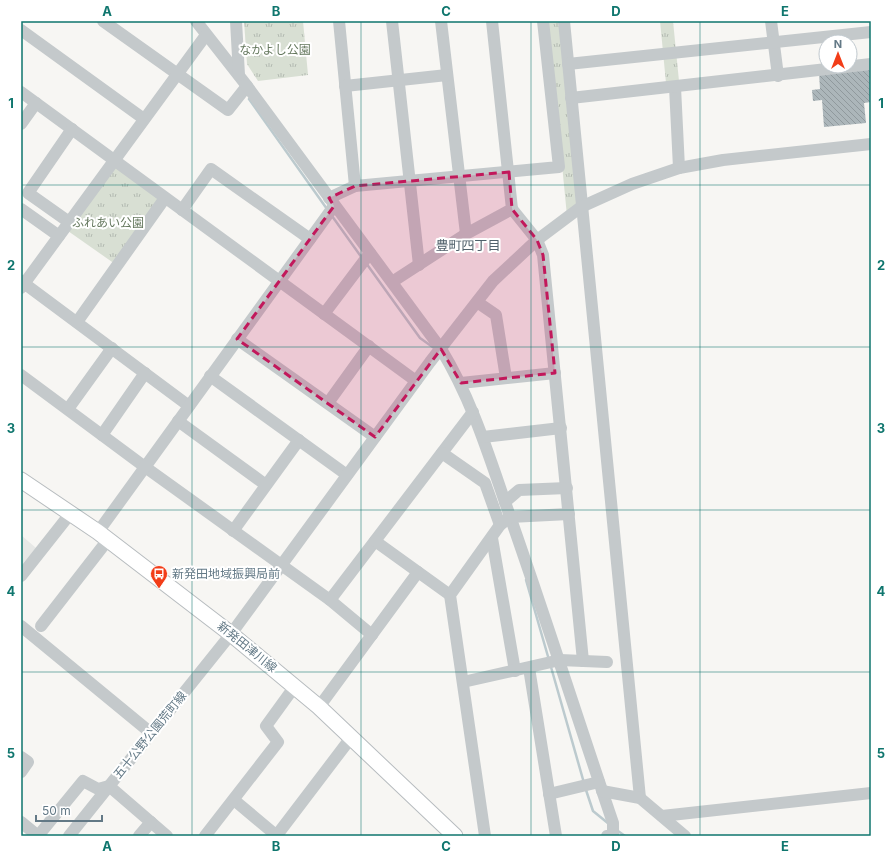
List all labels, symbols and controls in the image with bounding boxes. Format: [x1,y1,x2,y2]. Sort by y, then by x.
text: A [102,3,112,19]
text: B [272,3,281,19]
text: C [441,3,451,19]
text: D [611,3,621,19]
text: E [781,3,789,19]
north arrow [818,34,858,74]
text: N [834,37,842,51]
park label: なかよし公園 [239,42,311,57]
text: 1 [8,95,14,111]
text: 1 [878,95,884,111]
park label: ふれあい公園 [72,215,144,230]
district label: 豊町四丁目 [435,237,501,253]
text: 2 [7,257,15,273]
text: 2 [877,257,885,273]
text: 3 [7,420,15,436]
text: 3 [877,420,885,436]
bus stop icon: 新発田地域振興局前 [149,564,169,589]
place label: 新発田地域振興局前 [172,566,280,581]
text: 4 [7,583,16,599]
text: 4 [877,583,886,599]
street label: 新発田津川線 [215,618,280,675]
street label: 五十公野公園荒町線 [110,688,189,781]
text: 5 [7,745,15,761]
text: 5 [877,745,885,761]
scale bar [36,797,102,823]
text: 50 m [42,803,71,818]
text: A [102,838,112,854]
text: B [272,838,281,854]
text: C [441,838,451,854]
text: D [611,838,621,854]
text: E [781,838,789,854]

